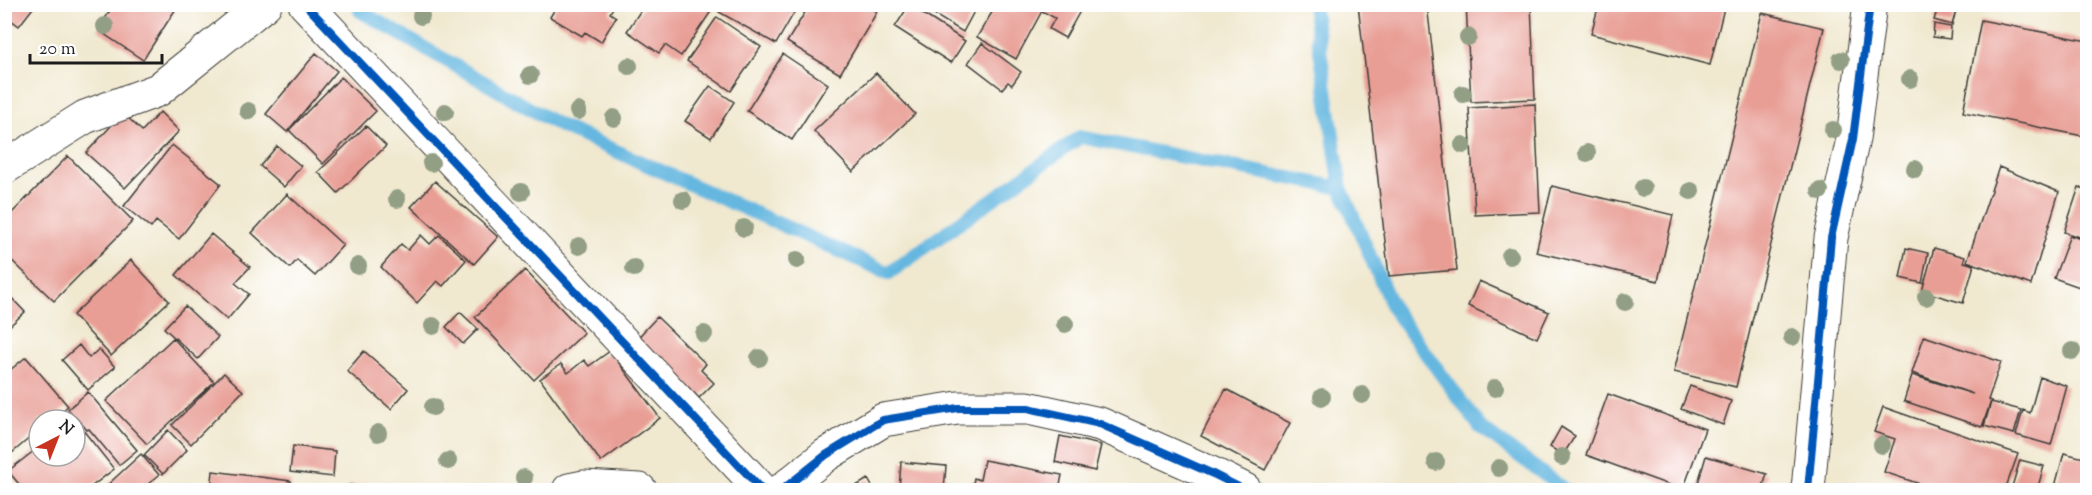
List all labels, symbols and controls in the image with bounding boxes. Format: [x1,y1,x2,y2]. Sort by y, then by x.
scale bar [30,27,162,65]
text: 20 m [39,37,76,63]
north arrow [27,408,87,468]
text: N [53,416,78,442]

